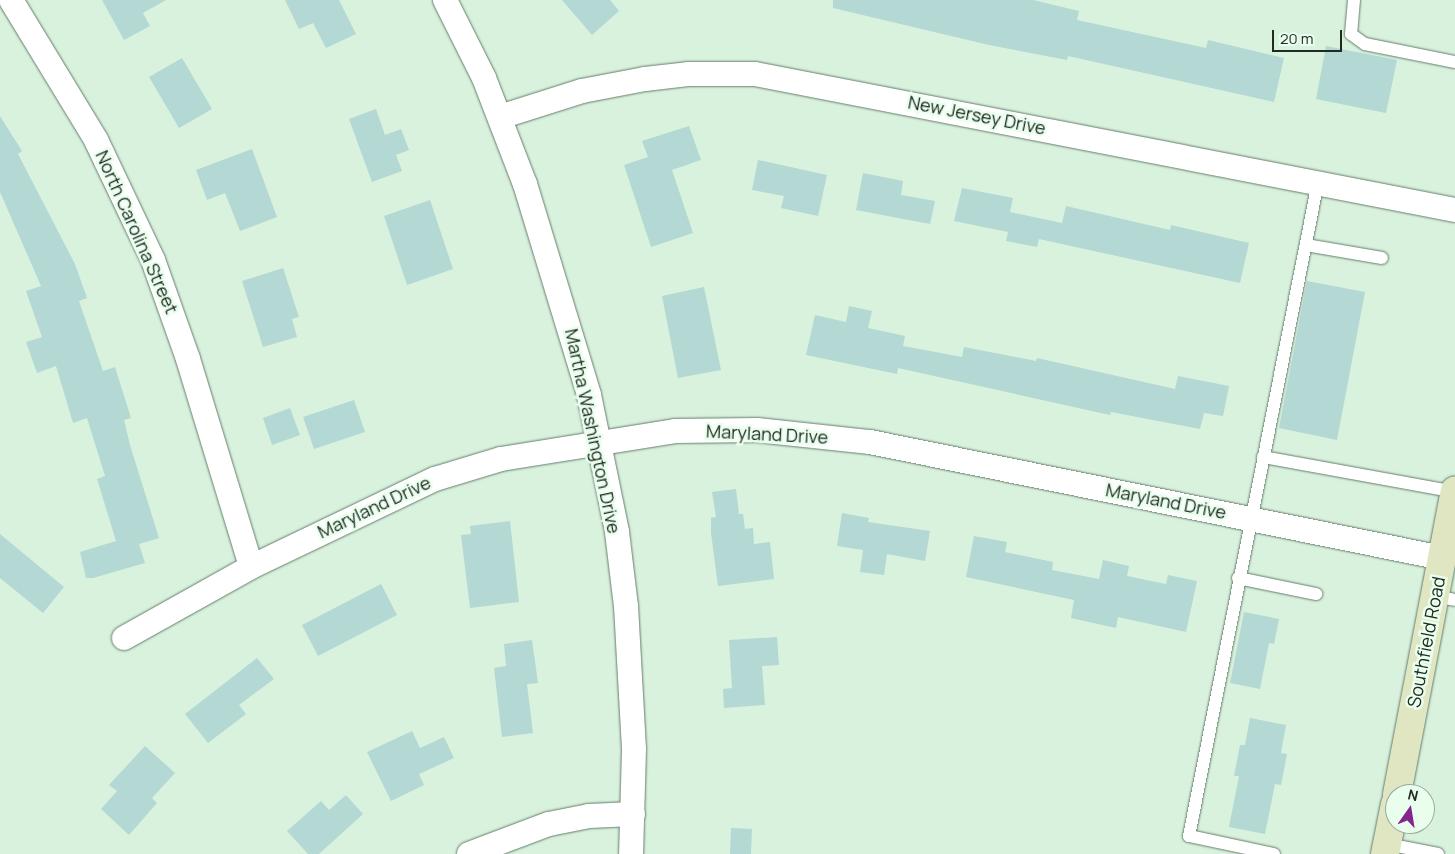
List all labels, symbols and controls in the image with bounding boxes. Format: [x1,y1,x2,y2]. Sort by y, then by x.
scale bar [1275,20,1345,52]
text: 20 m [1280,28,1313,49]
street label: New Jersey Drive [906,91,1048,139]
street label: North Carolina Street [91,147,183,317]
street label: Martha Washington Drive [561,327,625,535]
street label: Maryland Drive [705,420,829,448]
street label: Maryland Drive [314,471,434,543]
street label: Maryland Drive [1104,479,1228,523]
street label: Southfield Road [1403,575,1449,709]
north arrow [1385,784,1435,834]
text: N [1406,784,1420,805]

